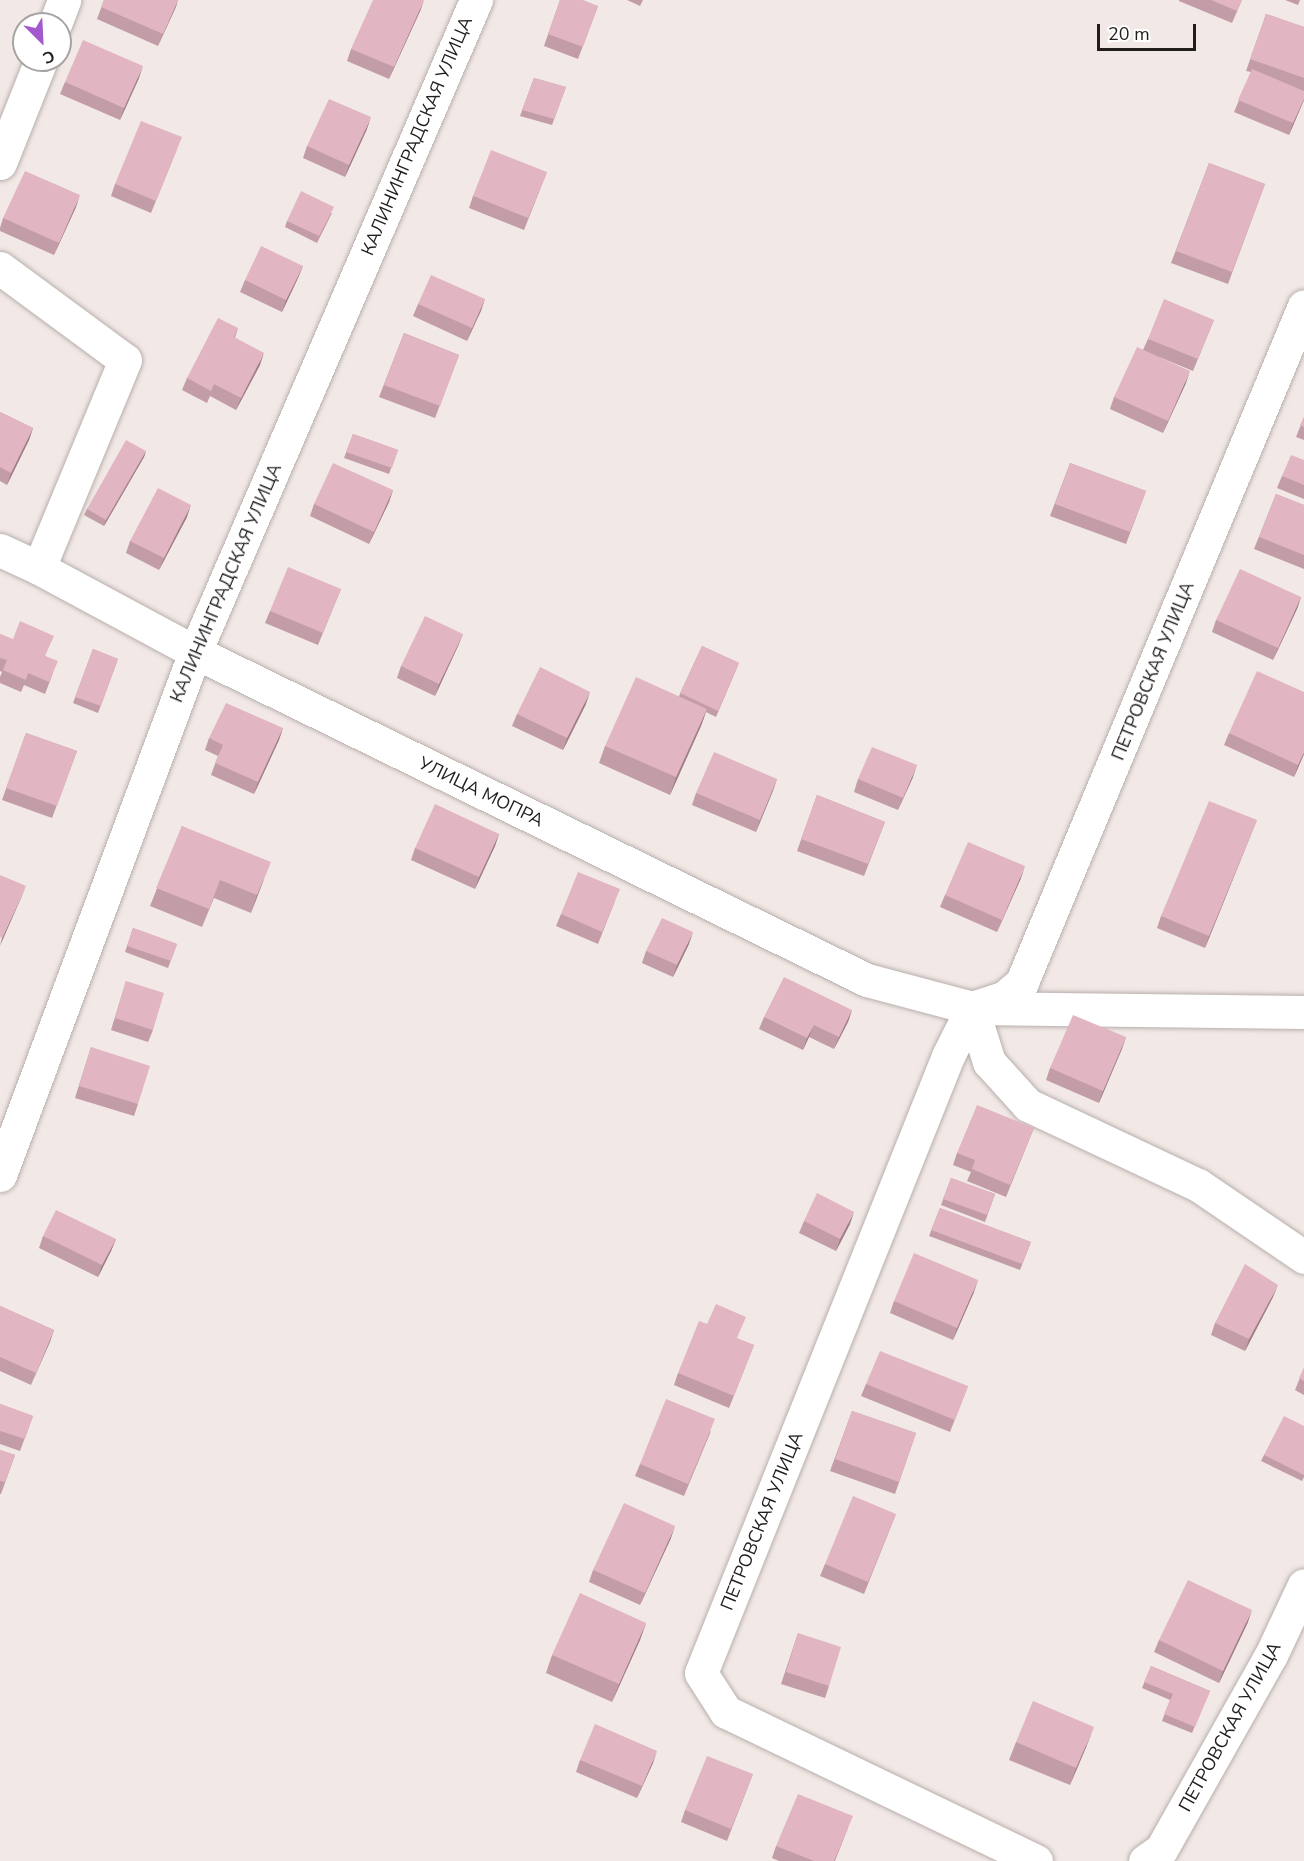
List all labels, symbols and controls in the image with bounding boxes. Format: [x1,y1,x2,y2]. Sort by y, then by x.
north arrow [12,12,72,72]
scale bar [1100,12,1199,50]
street label: КАЛИНИНГРАДСКАЯ УЛИЦА [357,13,477,259]
text: 20 m [1108,22,1150,46]
text: С [39,44,58,69]
street label: КАЛИНИНГРАДСКАЯ УЛИЦА [166,460,286,706]
street label: ПЕТРОВСКАЯ УЛИЦА [1107,579,1199,763]
street label: УЛИЦА МОПРА [415,752,547,832]
street label: ПЕТРОВСКАЯ УЛИЦА [716,1429,808,1613]
street label: ПЕТРОВСКАЯ УЛИЦА [1174,1638,1286,1816]

